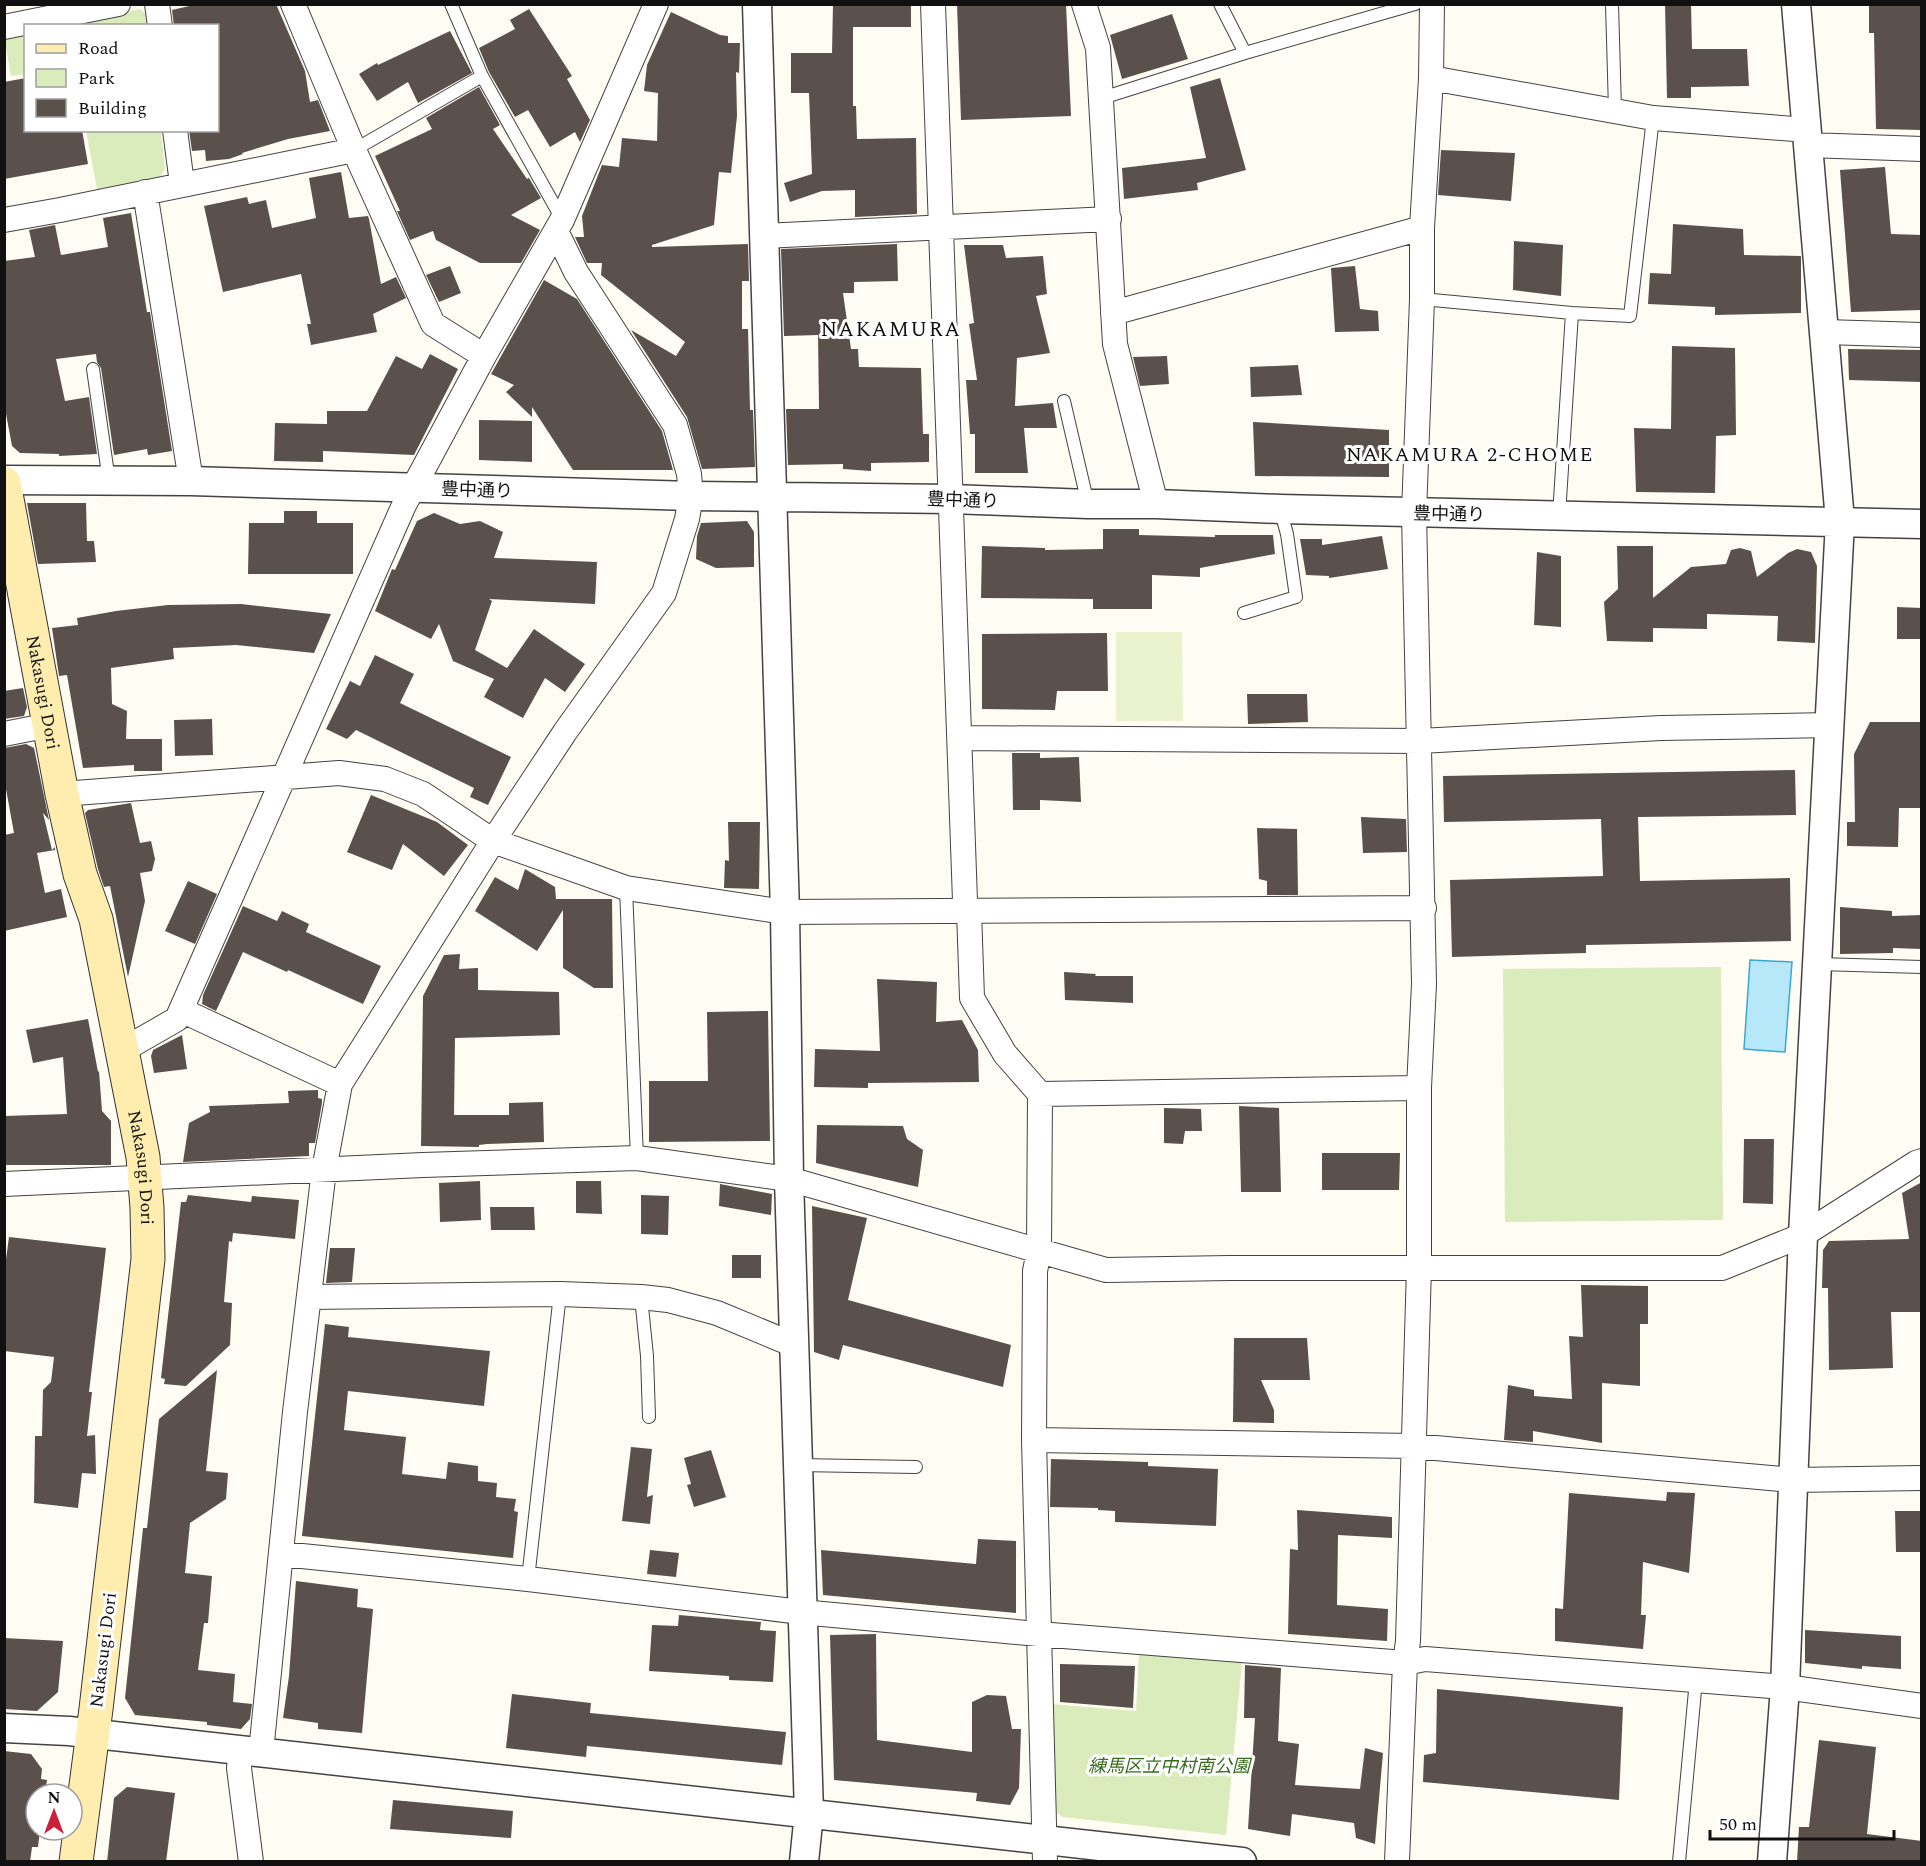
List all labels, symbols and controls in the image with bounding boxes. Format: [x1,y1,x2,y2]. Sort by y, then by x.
legend [24,24,219,132]
text: Road [78,35,119,62]
text: Park [78,65,115,92]
text: Building [78,95,147,122]
district label: NAKAMURA [821,314,961,346]
district label: NAKAMURA 2-CHOME [1346,440,1594,470]
street label: 豊中通り [441,476,513,505]
street label: 豊中通り [927,486,999,515]
street label: 豊中通り [1413,500,1485,529]
street label: Nakasugi Dori [19,633,66,752]
street label: Nakasugi Dori [120,1108,160,1225]
street label: Nakasugi Dori [83,1591,124,1709]
park label: 練馬区立中村南公園 [1088,1753,1253,1780]
north arrow [24,1782,84,1842]
text: N [47,1786,61,1810]
scale bar [1710,1803,1894,1841]
text: 50 m [1719,1811,1757,1838]

